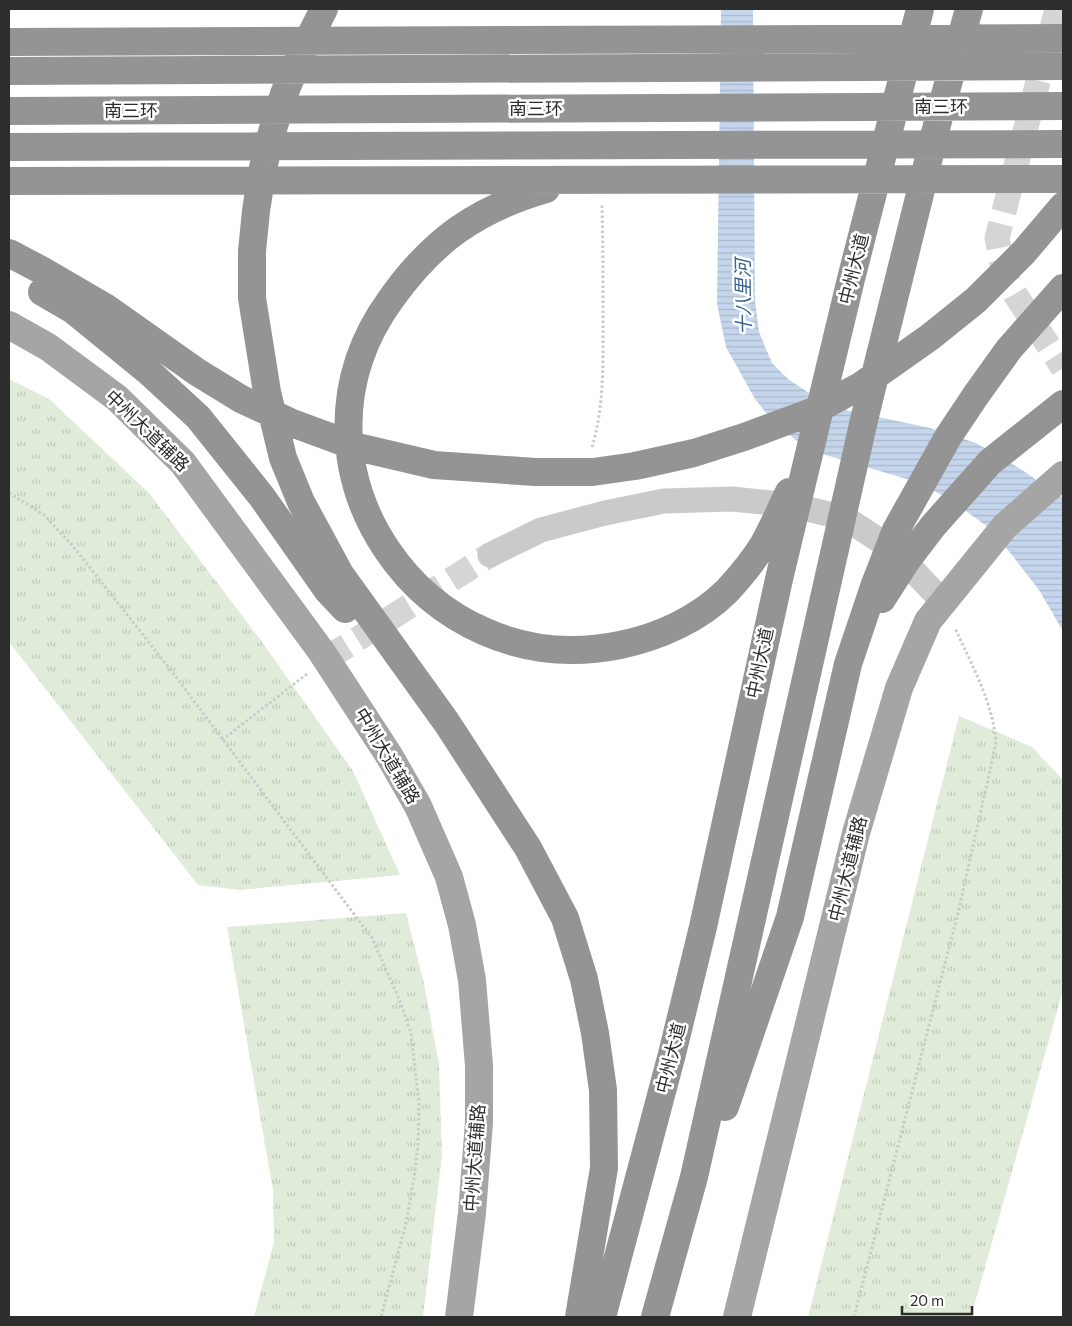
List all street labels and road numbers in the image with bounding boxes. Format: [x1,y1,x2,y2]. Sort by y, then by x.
street label: 南三环 [914,95,968,117]
street label: 南三环 [509,97,563,119]
street label: 南三环 [104,99,158,121]
street label: 中州大道 [834,231,872,306]
street label: 中州大道辅路 [101,385,194,476]
street label: 中州大道 [741,625,777,700]
street label: 中州大道辅路 [351,704,425,807]
street label: 中州大道辅路 [823,814,871,924]
street label: 中州大道 [651,1020,689,1095]
street label: 中州大道辅路 [459,1103,489,1213]

